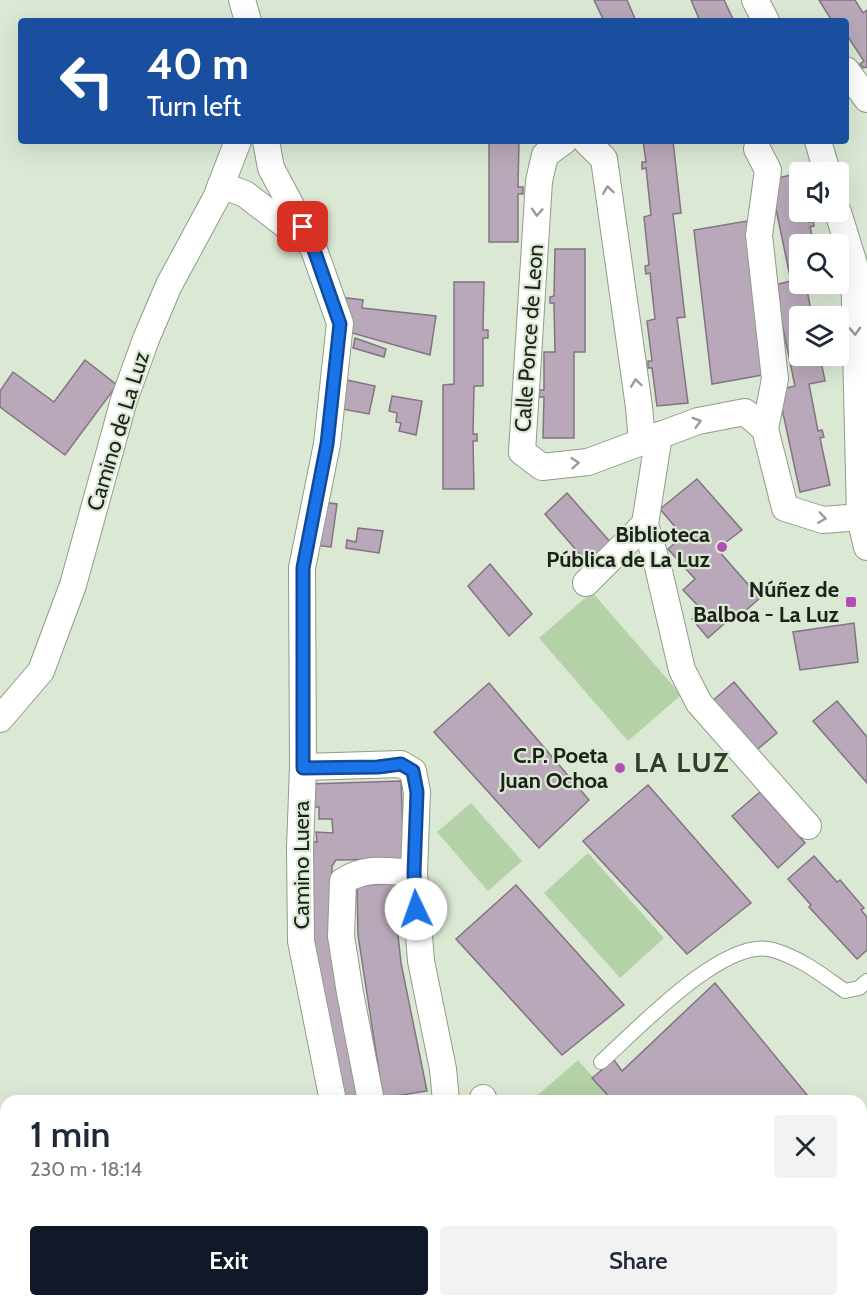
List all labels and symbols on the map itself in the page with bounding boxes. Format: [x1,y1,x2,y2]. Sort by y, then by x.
one-way arrow [603,185,615,194]
pin [277,201,328,252]
one-way arrow [530,208,543,217]
street label: Calle Ponce de Leon [509,243,549,433]
one-way arrow [849,326,862,335]
street label: Camino de La Luz [81,348,155,514]
one-way arrow [630,378,642,387]
one-way arrow [691,417,702,429]
one-way arrow [571,457,580,470]
one-way arrow [817,511,827,523]
place label: Biblioteca Pública de La Luz [546,521,711,573]
marker: Biblioteca Pública de La Luz [715,540,729,554]
place label: Núñez de Balboa - La Luz [693,576,840,628]
marker: Núñez de Balboa - La Luz [844,595,858,609]
place label: C.P. Poeta Juan Ochoa [499,742,608,794]
district label: LA LUZ [634,745,730,779]
marker: C.P. Poeta Juan Ochoa [613,761,627,775]
street label: Camino Luera [288,800,315,929]
position arrow [384,877,448,941]

